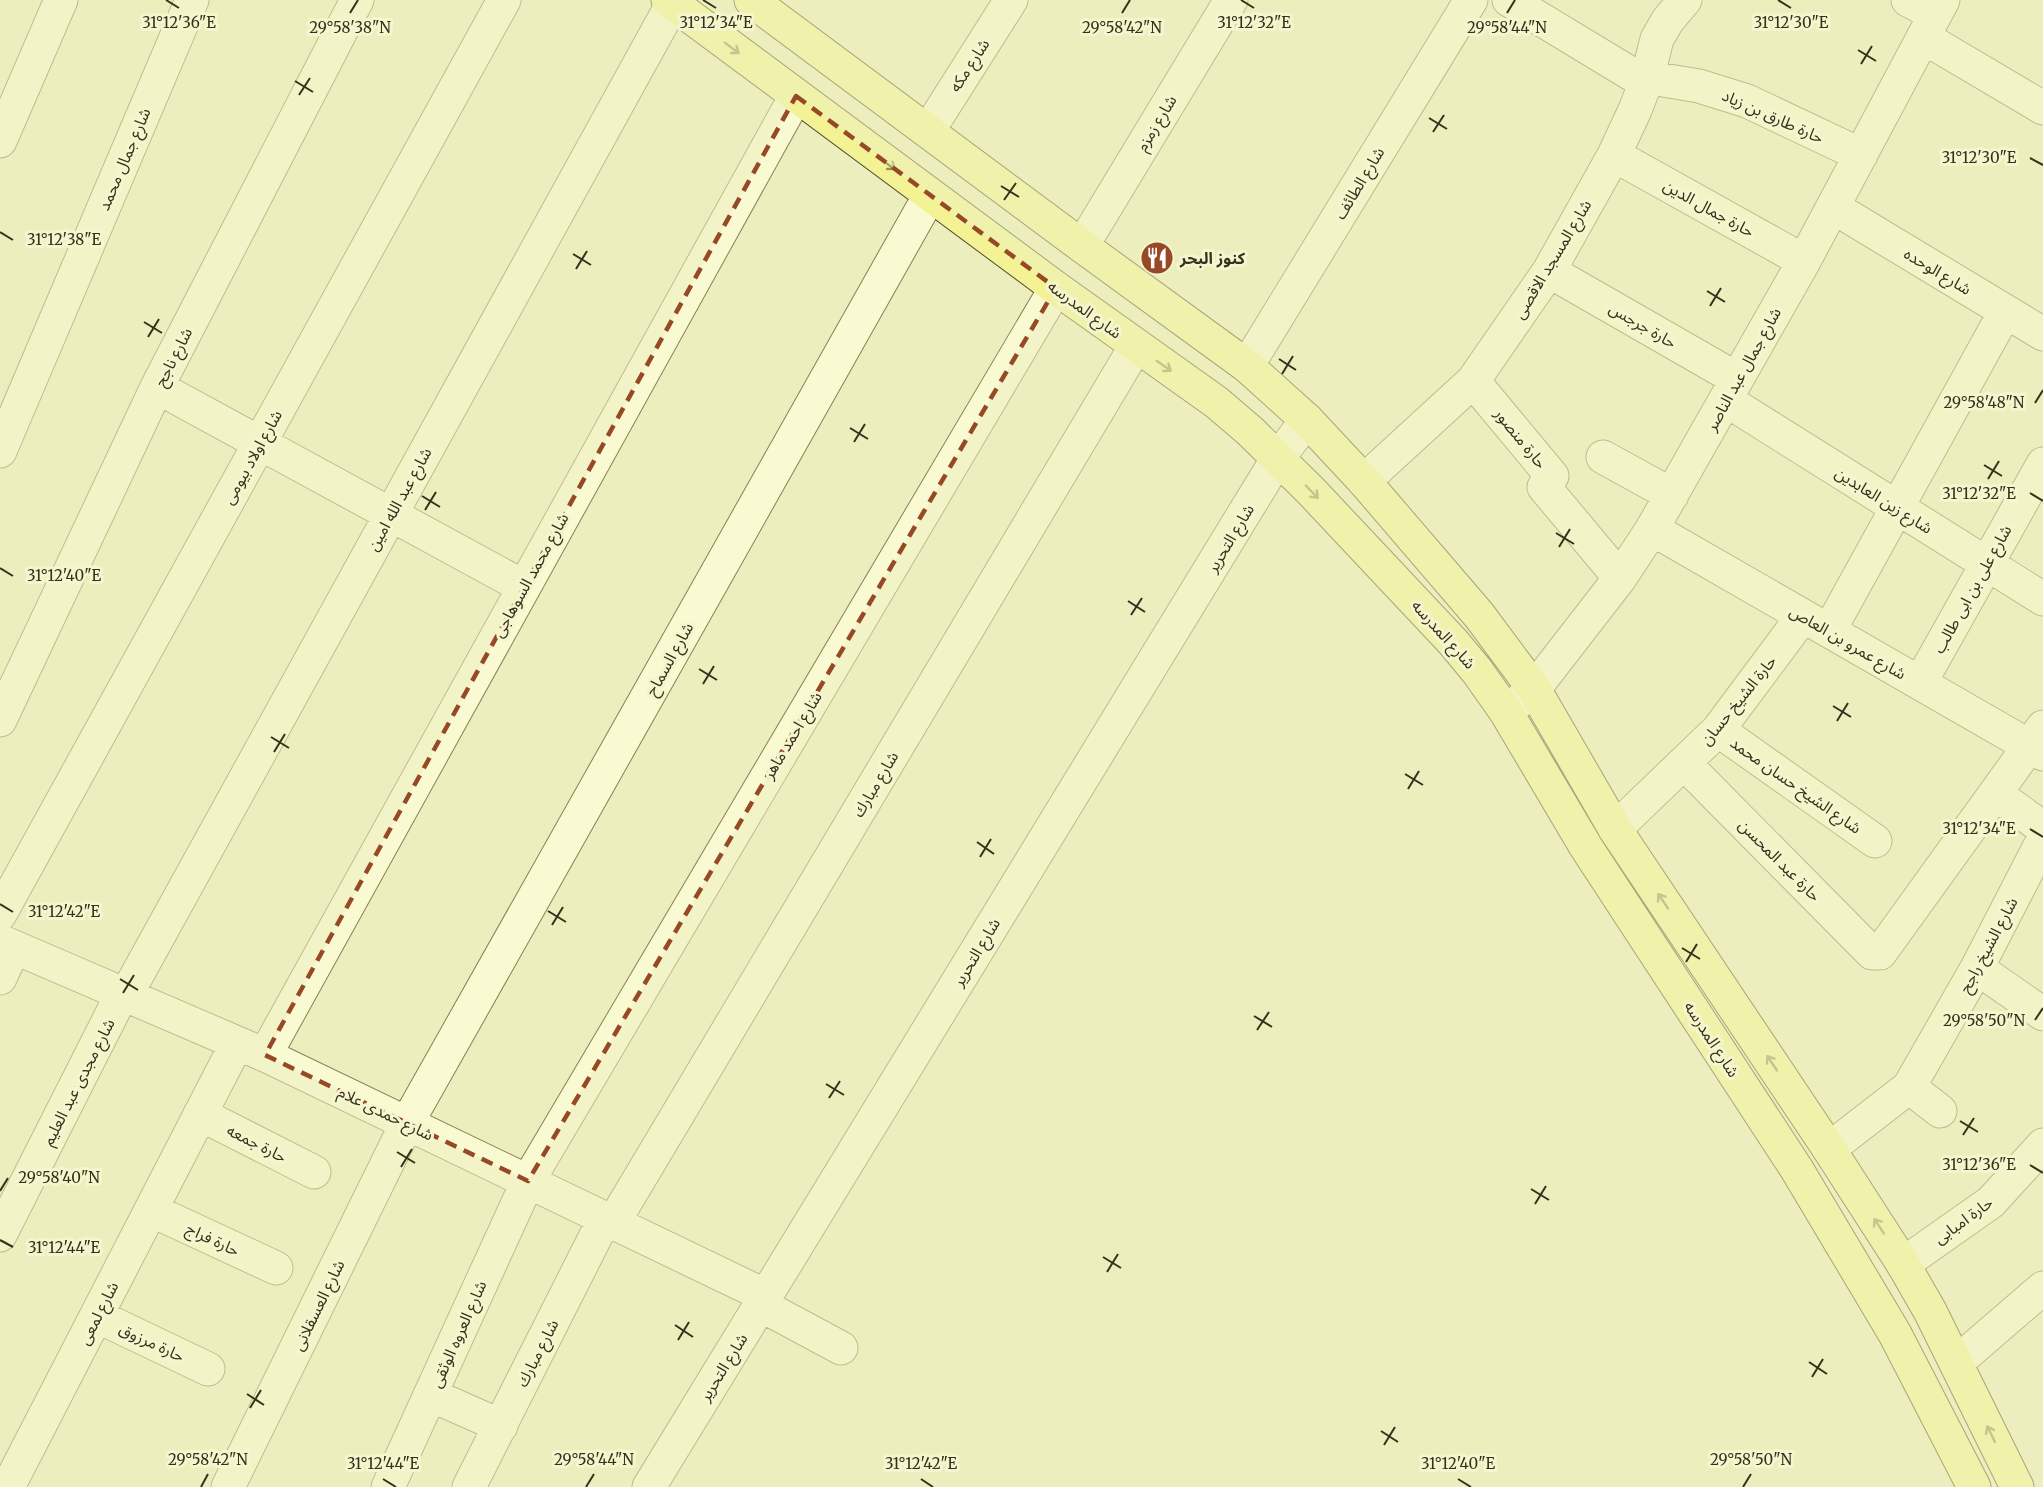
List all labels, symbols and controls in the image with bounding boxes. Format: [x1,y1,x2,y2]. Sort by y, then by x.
text: 31°12'36"E [142,13,216,32]
text: 31°12'34"E [680,13,753,32]
text: 31°12'32"E [1217,13,1291,32]
text: 31°12'30"E [1754,13,1829,32]
text: 29°58'38"N [309,18,391,37]
text: 29°58'42"N [1082,18,1162,37]
text: 29°58'44"N [1467,18,1547,37]
street label: شارع مكه [944,35,996,97]
one-way arrow [723,42,739,54]
street label: حارة طارق بن زياد [1719,85,1827,147]
street label: شارع زمزم [1131,91,1183,156]
street label: شارع جمال محمد [93,105,157,215]
street label: شارع الطائف [1330,143,1391,224]
text: 31°12'30"E [1942,148,2017,167]
one-way arrow [880,157,896,170]
street label: حارة جمال الدين [1660,175,1758,242]
street label: شارع المسجد الاقصى [1509,196,1598,324]
text: 31°12'38"E [27,230,101,249]
restaurant icon: كنوز البحر [1139,240,1175,276]
street label: شارع الوحده [1899,243,1975,301]
place label: كنوز البحر [1179,248,1246,268]
street label: شارع المدرسه [1042,276,1126,345]
street label: حارة جرجس [1606,298,1680,352]
street label: شارع جمال عبد الناصر [1700,304,1788,437]
street label: شارع ناجح [150,324,199,391]
one-way arrow [1156,360,1172,372]
text: 29°58'48"N [1944,393,2025,412]
street label: حارة منصور [1490,403,1551,472]
street label: شارع اولاد بيومى [218,406,289,509]
street label: شارع عبد الله امين [362,444,438,556]
street label: شارع زين العابدين [1830,462,1936,540]
text: 31°12'32"E [1942,484,2016,503]
one-way arrow [1305,485,1319,500]
street label: شارع التحرير [1201,500,1261,578]
street label: شارع محمد السوهاجى [487,509,575,642]
street label: شارع على بن ابى طالب [1928,521,2018,658]
text: 31°12'40"E [27,566,101,585]
street label: شارع المدرسه [1405,595,1480,675]
street label: شارع عمرو بن العاص [1785,601,1910,686]
street label: شارع السماح [641,619,700,701]
street label: حارة الشيخ حسان [1696,651,1783,751]
street label: شارع احمد ماهر [758,688,828,785]
street label: شارع الشيخ حسان محمد [1725,732,1865,840]
street label: شارع مبارك [848,748,905,822]
street label: حارة عبد المحسن [1735,815,1825,905]
text: 31°12'34"E [1943,819,2016,838]
one-way arrow [1657,892,1670,909]
street label: شارع الشيخ راجح [1954,894,2024,998]
text: 31°12'42"E [28,902,101,921]
street label: شارع التحرير [947,914,1007,992]
street label: شارع المدرسه [1678,997,1744,1082]
text: 29°58'50"N [1943,1011,2025,1030]
street label: شارع مجدى عبد العليم [37,1015,121,1150]
one-way arrow [1766,1055,1778,1072]
street label: شارع حمدى علام [334,1081,437,1147]
street label: حارة جمعه [224,1119,290,1167]
text: 31°12'36"E [1942,1155,2016,1174]
text: 29°58'40"N [18,1168,100,1187]
street label: حارة امبابى [1930,1192,1996,1248]
street label: حارة فراج [182,1218,243,1263]
one-way arrow [1872,1218,1884,1235]
text: 31°12'44"E [28,1238,101,1257]
street label: شارع العسقلانى [287,1256,351,1355]
street label: شارع العروه الوثقى [425,1277,493,1392]
street label: شارع لمعى [74,1278,125,1349]
street label: شارع مبارك [511,1316,565,1391]
street label: حارة مرزوق [116,1318,188,1366]
street label: شارع التحرير [694,1329,754,1407]
one-way arrow [1984,1426,1996,1444]
text: 29°58'42"N [168,1450,248,1469]
text: 29°58'44"N [554,1450,634,1469]
text: 29°58'50"N [1710,1450,1792,1469]
text: 31°12'44"E [347,1454,420,1473]
text: 31°12'42"E [885,1454,958,1473]
text: 31°12'40"E [1421,1454,1495,1473]

